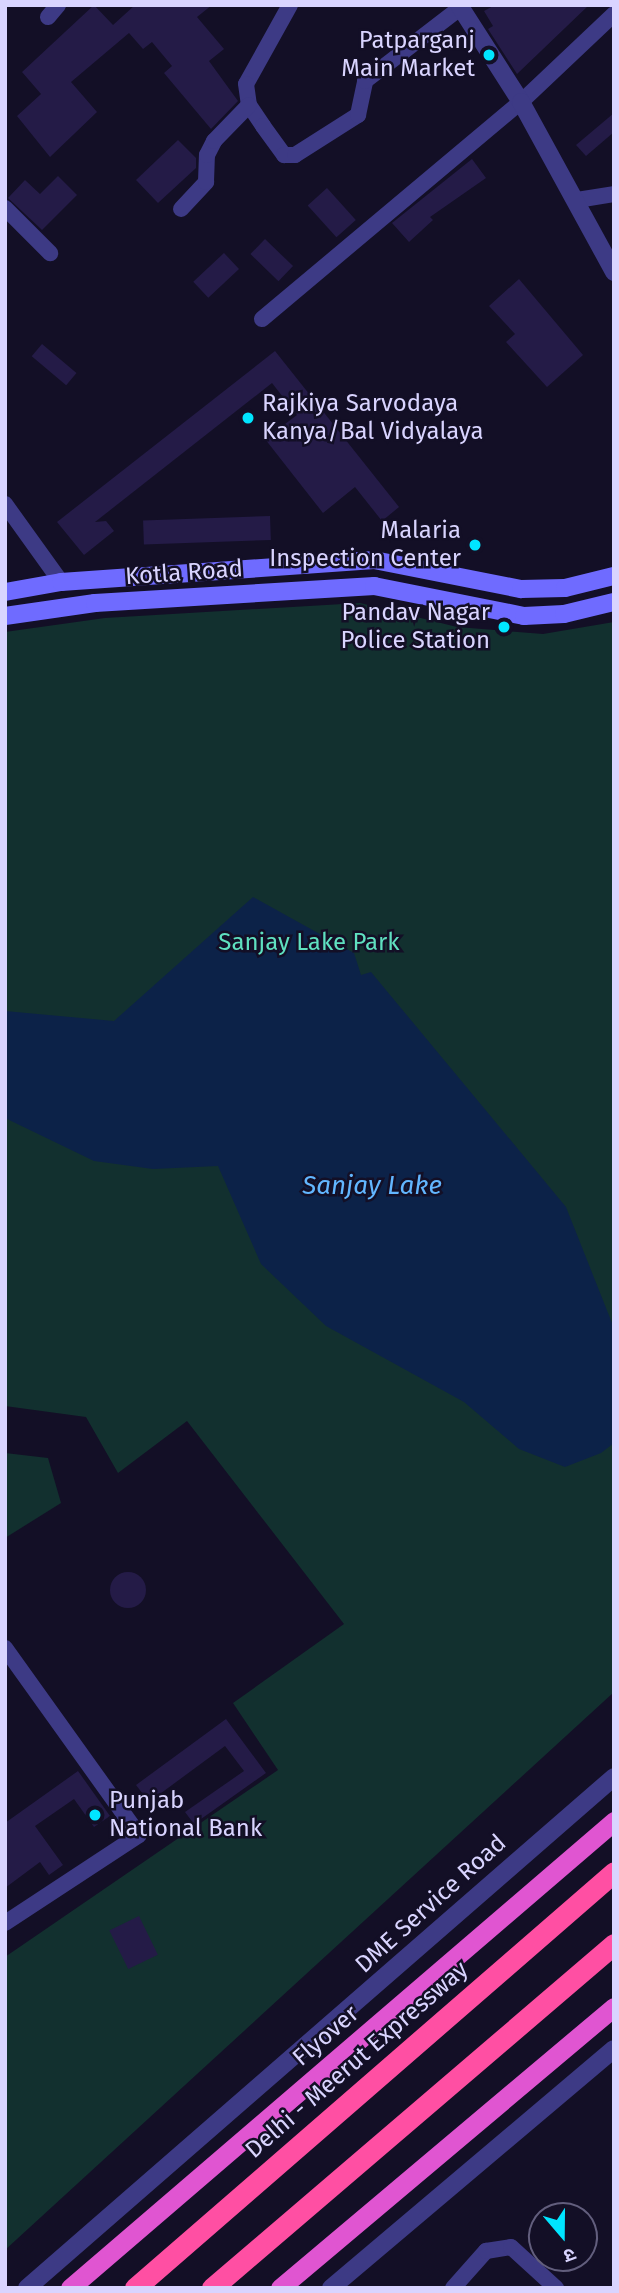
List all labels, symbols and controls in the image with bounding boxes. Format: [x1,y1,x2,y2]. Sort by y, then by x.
place label: Patparganj Main Market [341,27,475,83]
marker: Patparganj Main Market [481,47,497,63]
place label: Rajkiya Sarvodaya Kanya/Bal Vidyalaya [262,390,483,446]
marker: Rajkiya Sarvodaya Kanya/Bal Vidyalaya [240,410,256,426]
place label: Malaria Inspection Center [269,517,461,573]
marker: Malaria Inspection Center [467,537,483,553]
street label: Kotla Road [124,555,244,591]
place label: Pandav Nagar Police Station [340,599,490,655]
marker: Pandav Nagar Police Station [496,619,512,635]
park label: Sanjay Lake Park [218,929,400,957]
water label: Sanjay Lake [302,1170,442,1202]
place label: Punjab National Bank [109,1787,262,1843]
marker: Punjab National Bank [87,1807,103,1823]
street label: DME Service Road [350,1829,512,1979]
street label: Delhi - Meerut Expressway [240,1955,474,2165]
street label: Flyover [287,2000,365,2072]
north arrow [528,2202,598,2272]
text: उ [561,2243,579,2268]

